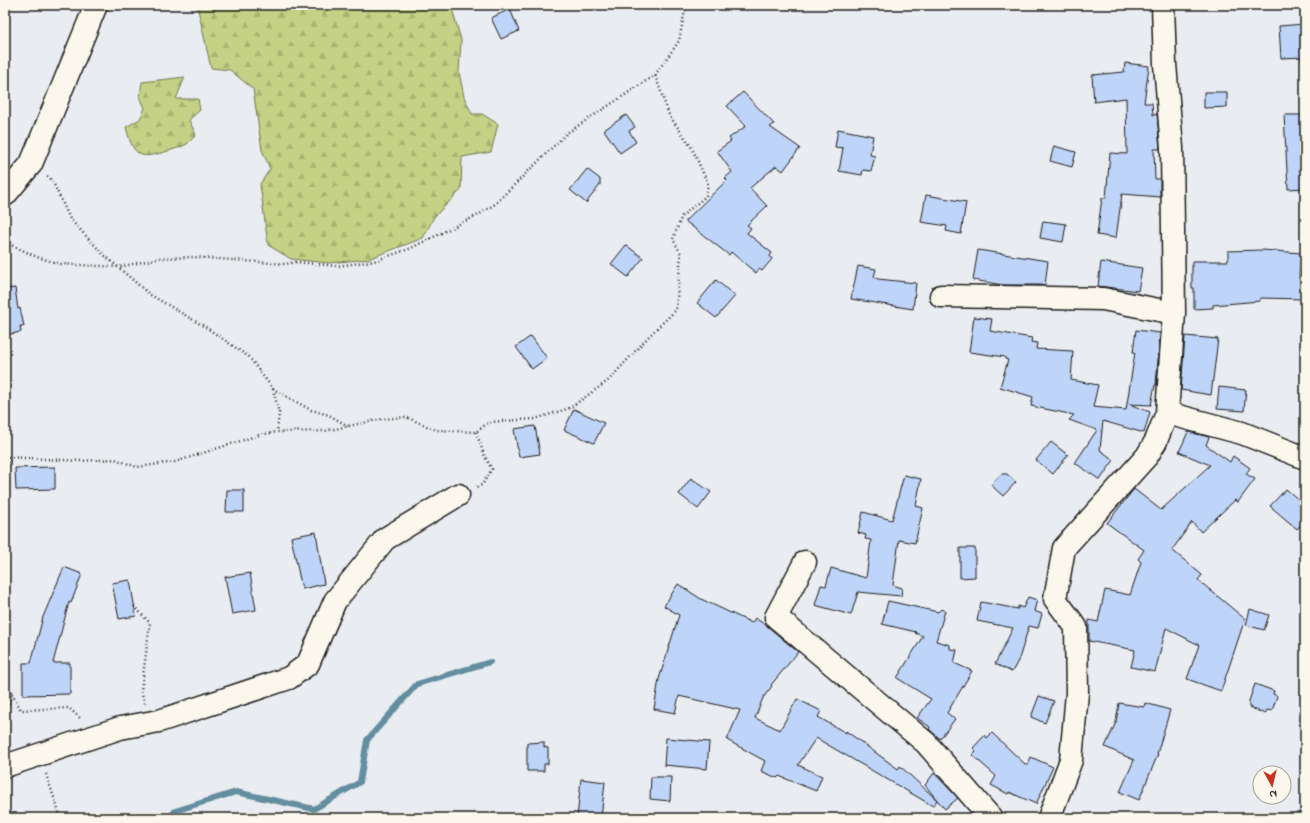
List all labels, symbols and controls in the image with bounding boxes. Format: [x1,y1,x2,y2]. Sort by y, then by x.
north arrow [1252,765,1292,805]
text: N [1268,785,1278,802]

